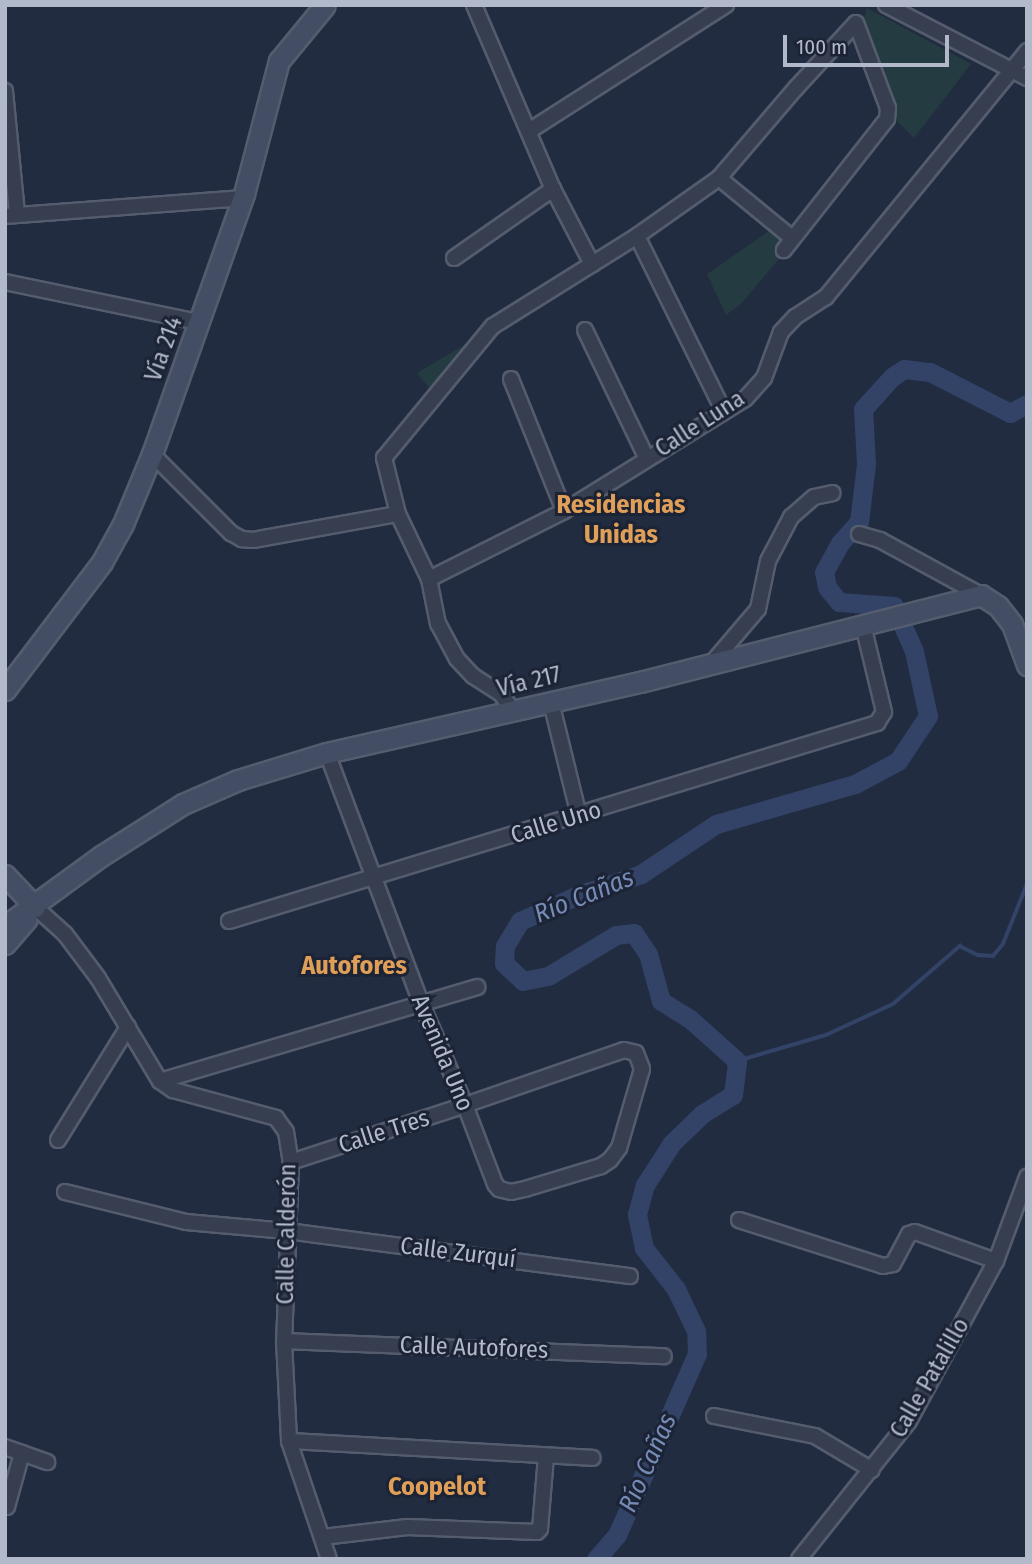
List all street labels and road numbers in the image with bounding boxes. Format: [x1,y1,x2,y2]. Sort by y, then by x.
street label: Vía 214 [139,313,189,385]
street label: Calle Luna [650,384,750,464]
street label: Vía 217 [494,661,564,703]
street label: Calle Uno [507,796,605,850]
street label: Avenida Uno [405,991,479,1115]
street label: Calle Tres [335,1104,433,1160]
street label: Calle Calderón [271,1163,303,1305]
street label: Calle Zurquí [399,1232,517,1274]
street label: Calle Patalillo [884,1313,976,1443]
street label: Calle Autofores [399,1331,549,1365]

